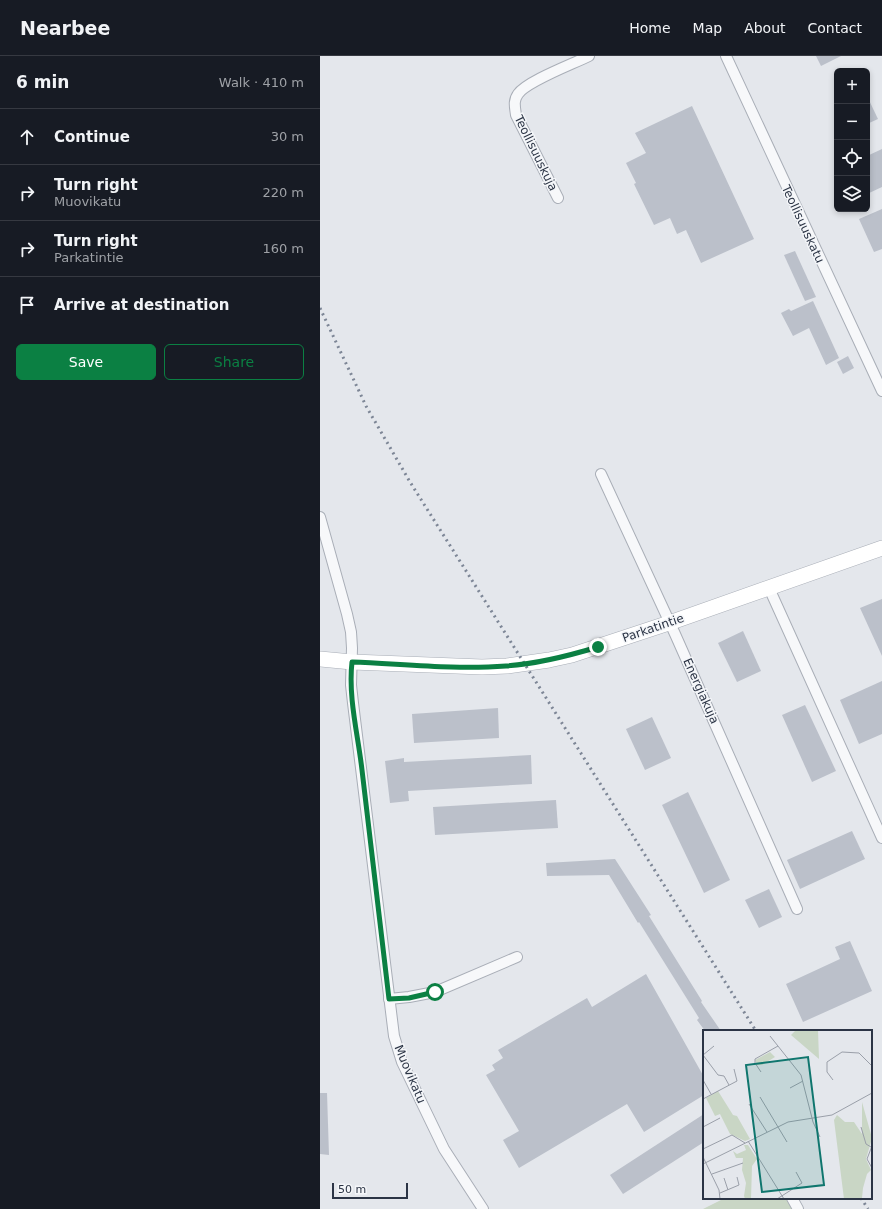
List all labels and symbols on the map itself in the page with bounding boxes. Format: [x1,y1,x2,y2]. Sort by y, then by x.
street label: Teollisuuskuja [511,112,560,193]
street label: Teollisuuskatu [778,182,827,265]
street label: Parkatintie [620,611,686,645]
route end [589,638,607,656]
street label: Energiakuja [680,656,722,726]
route start [426,983,444,1001]
inset map [703,1030,872,1199]
street label: Muovikatu [391,1043,429,1105]
scale bar [332,1181,408,1200]

